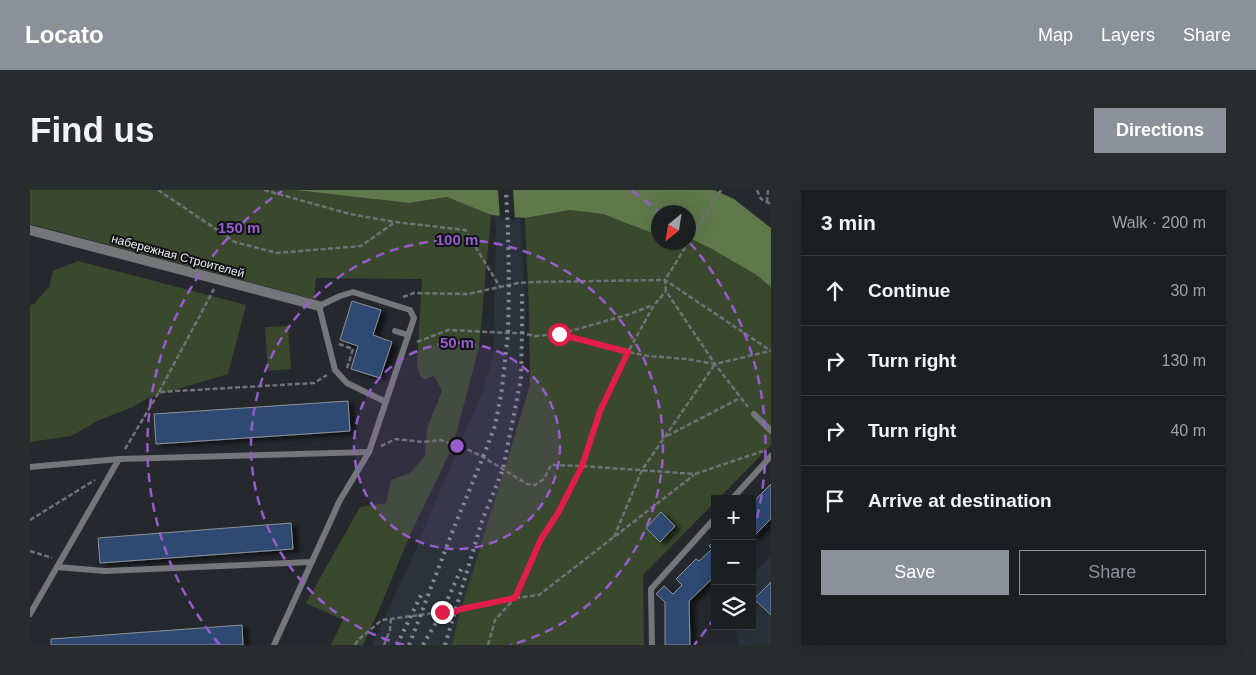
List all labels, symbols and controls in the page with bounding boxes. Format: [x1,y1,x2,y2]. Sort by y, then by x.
text: Locato [25,21,104,48]
text: Map [1038,25,1073,45]
text: Layers [1101,25,1155,45]
text: Share [1183,25,1231,45]
button: Directions [1094,108,1226,153]
text: Find us [30,110,154,149]
north arrow [651,205,696,250]
text: 3 min [821,211,876,234]
text: Walk · 200 m [1112,214,1206,231]
text: 150 m [218,219,260,236]
street label: набережная Строителей [110,231,246,281]
text: 100 m [436,231,478,248]
icon: ahead [821,277,849,305]
text: Continue [868,280,950,301]
text: 30 m [1170,282,1206,299]
route start [548,323,571,346]
text: 50 m [440,334,474,351]
icon: right [821,347,849,375]
text: Turn right [868,350,956,371]
text: 130 m [1162,352,1206,369]
icon: right [821,417,849,445]
text: Turn right [868,420,956,441]
text: 40 m [1170,422,1206,439]
centre of rings [448,437,466,455]
icon: arrive [821,487,849,515]
text: Arrive at destination [868,490,1052,511]
map controls [711,495,756,630]
button: + [711,495,756,540]
button: − [711,540,756,585]
button: Save [821,550,1009,595]
button: Share [1019,550,1206,595]
button: layers [711,585,756,630]
route end [431,601,454,624]

